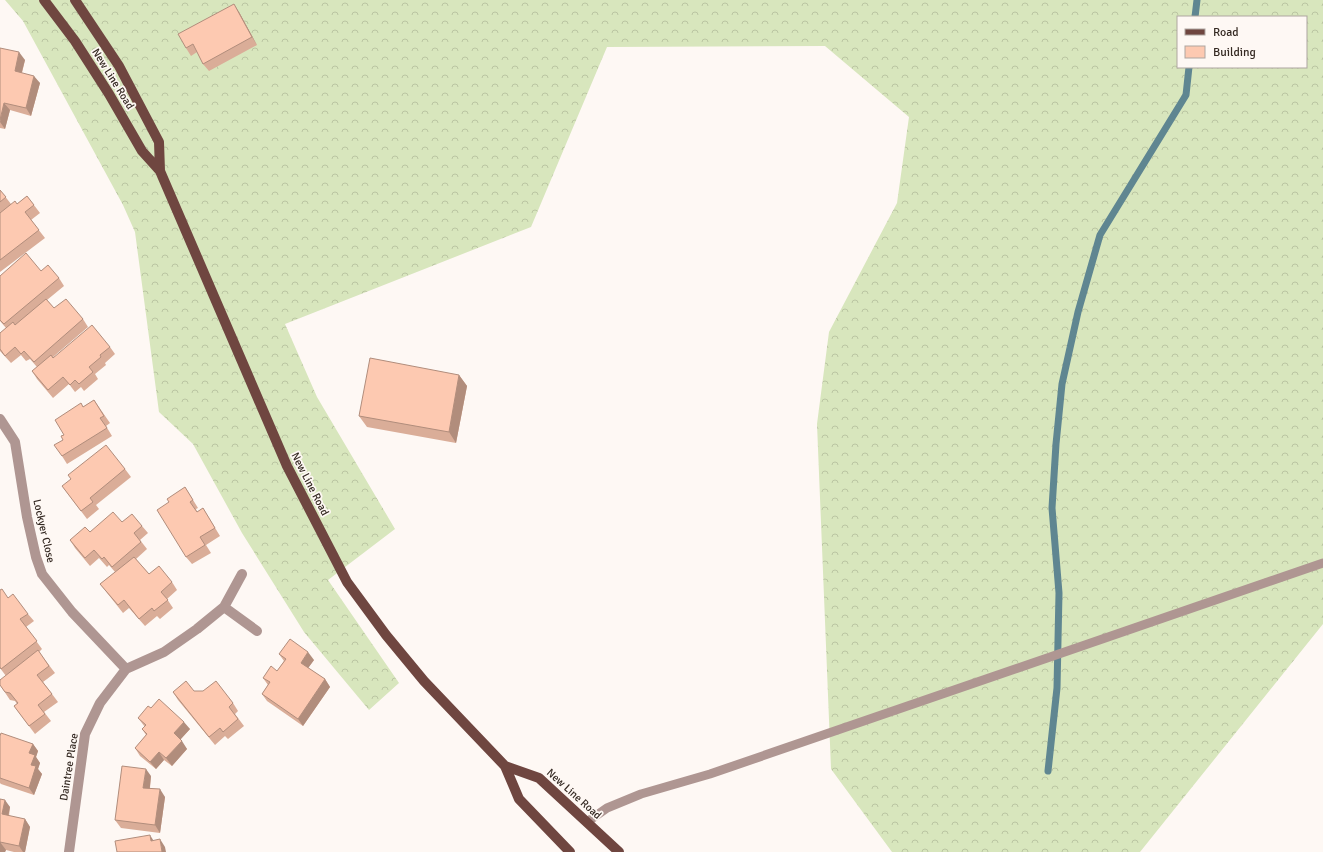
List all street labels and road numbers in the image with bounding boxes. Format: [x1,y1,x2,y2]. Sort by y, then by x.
street label: New Line Road [89,46,137,112]
street label: New Line Road [288,450,332,518]
street label: Lockyer Close [30,498,58,564]
street label: Daintree Place [57,732,81,802]
street label: New Line Road [544,766,604,822]

